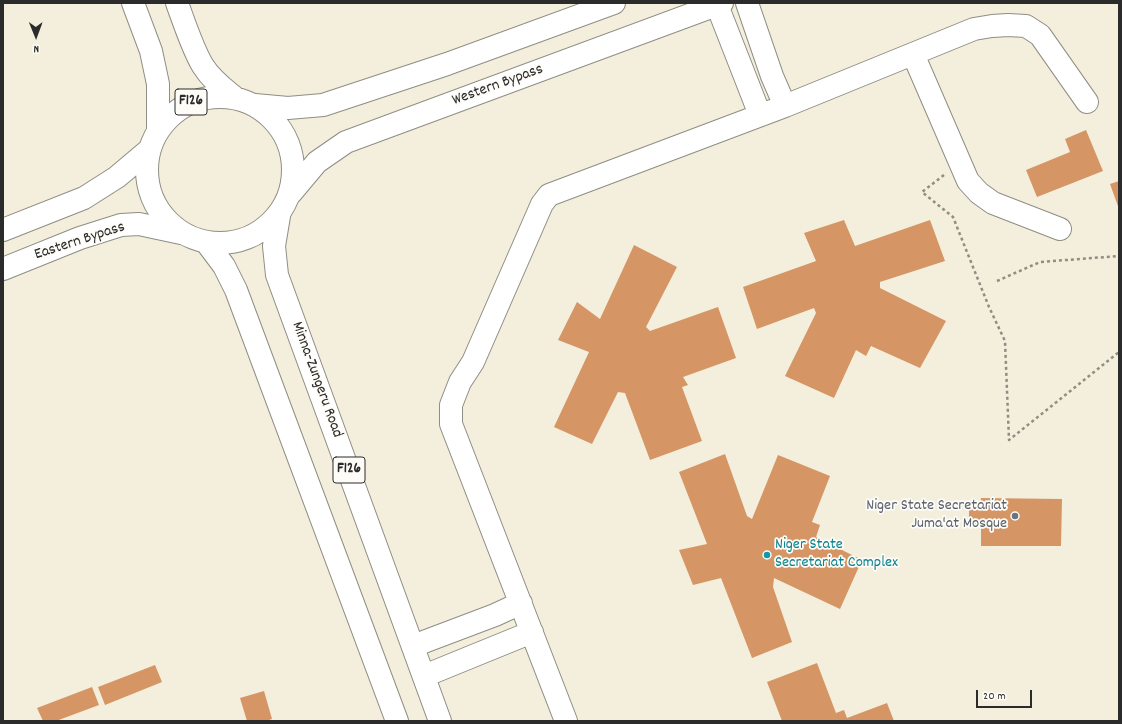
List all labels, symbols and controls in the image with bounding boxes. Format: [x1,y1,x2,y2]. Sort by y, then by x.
north arrow [16,16,56,56]
text: N [33,40,39,56]
street label: Western Bypass [450,61,546,111]
road number: F126 [175,89,207,115]
street label: Eastern Bypass [32,218,128,266]
street label: Minna-Zungeru Road [286,319,346,441]
road number: F126 [333,457,365,483]
place label: Niger State Secretariat Juma'at Mosque [866,497,1007,535]
marker: Niger State Secretariat Juma'at Mosque [1010,511,1020,521]
place label: Niger State Secretariat Complex [775,536,898,574]
marker: Niger State Secretariat Complex [762,550,772,560]
scale bar [978,682,1034,708]
text: 20 m [983,688,1006,705]

